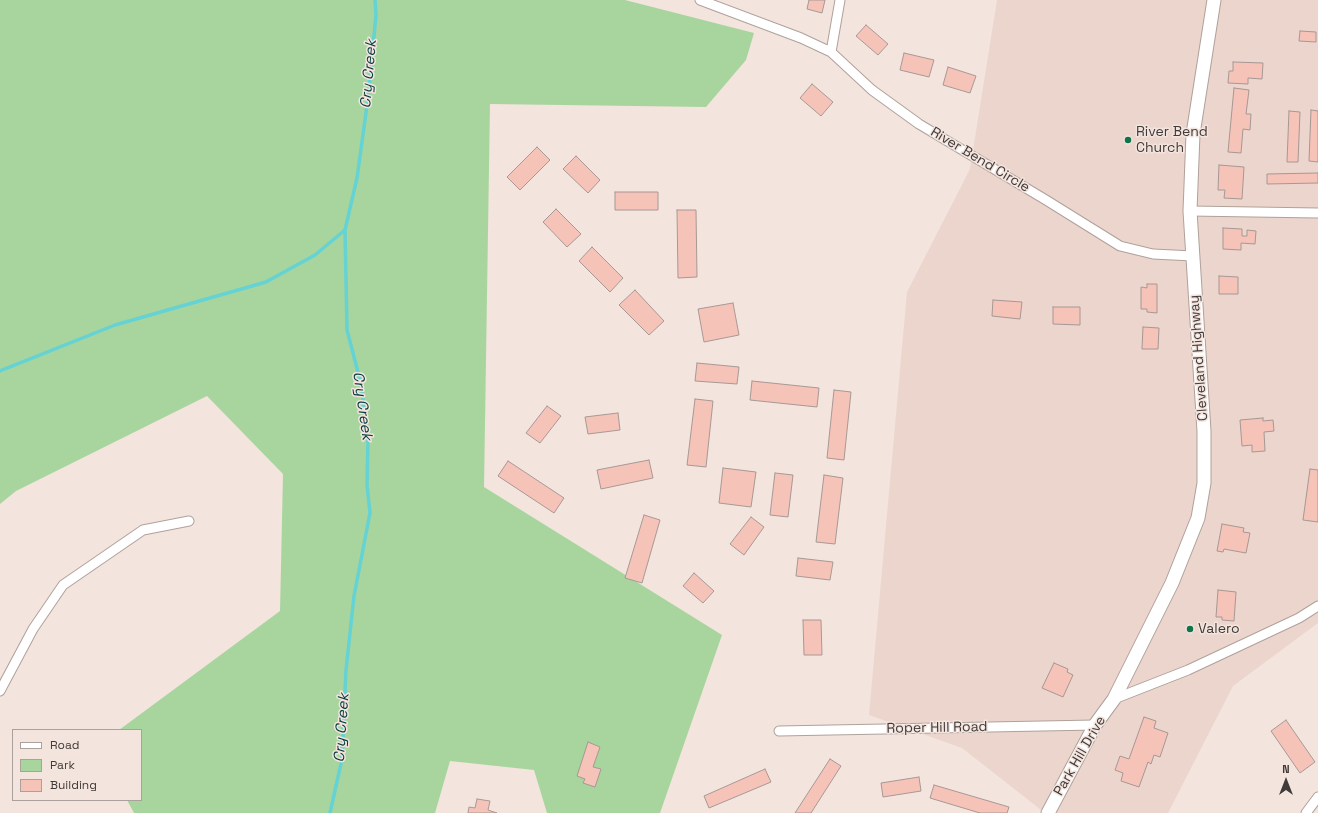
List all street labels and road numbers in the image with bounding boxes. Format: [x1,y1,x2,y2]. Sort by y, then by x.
street label: River Bend Circle [927,124,1033,196]
street label: Cleveland Highway [1186,294,1212,422]
street label: Park Hill Drive [1050,713,1110,799]
street label: Roper Hill Road [886,719,988,737]

